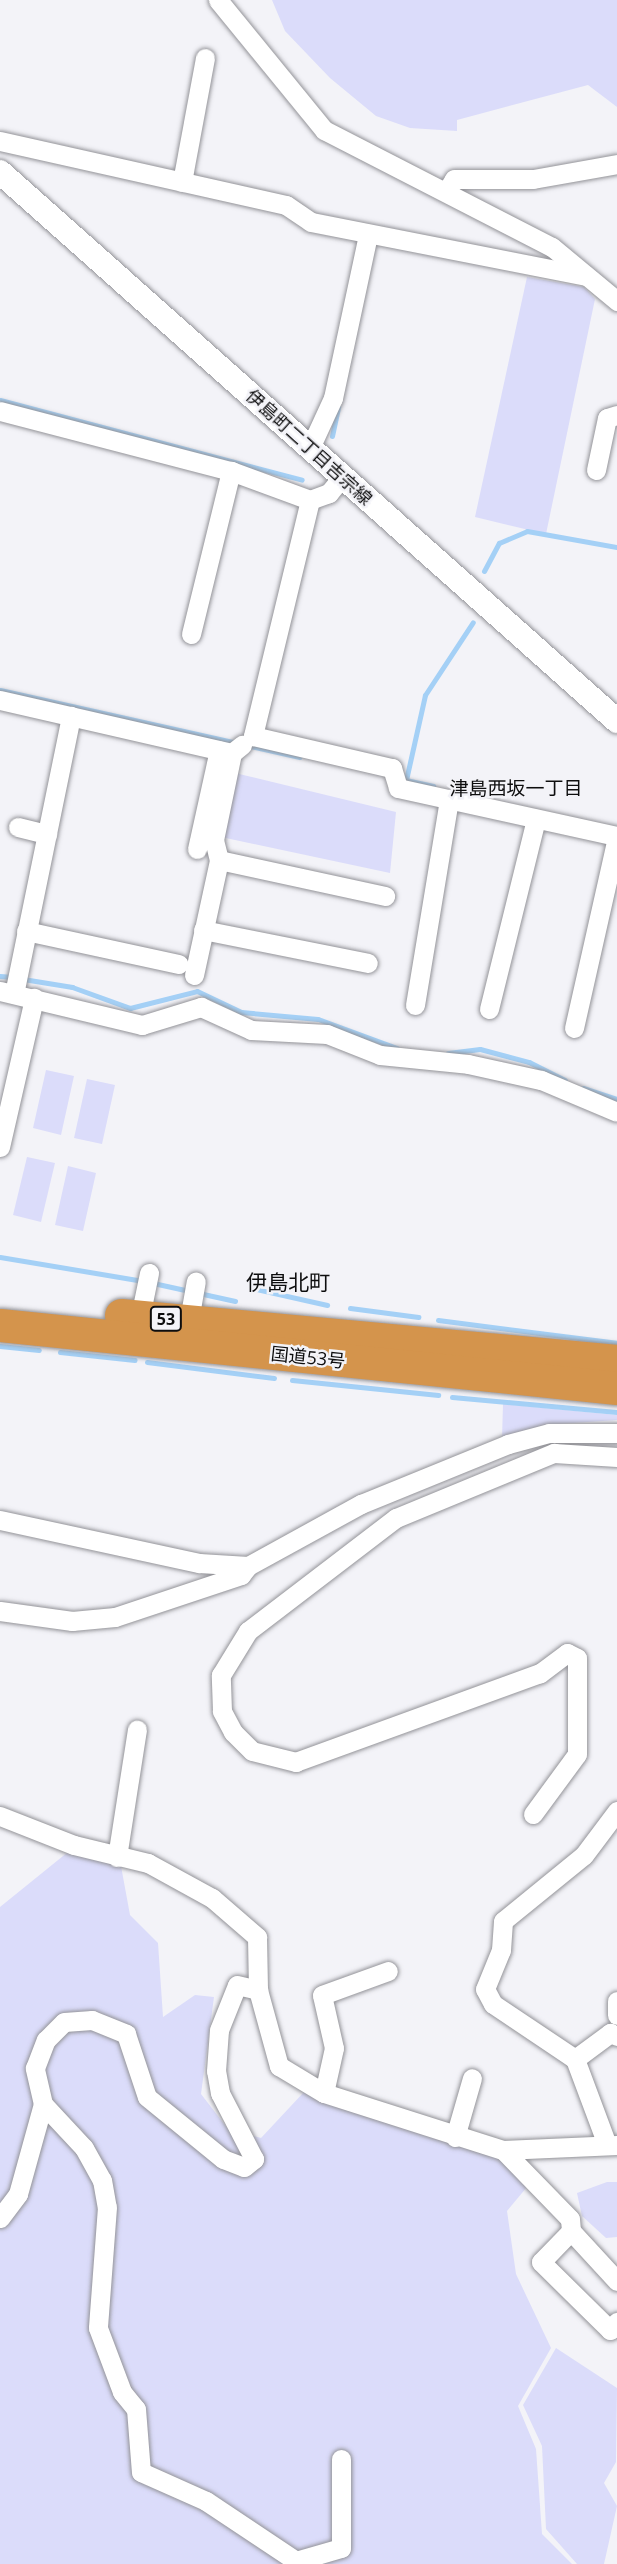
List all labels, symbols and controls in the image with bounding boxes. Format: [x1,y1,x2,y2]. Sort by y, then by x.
street label: 伊島町二丁目吉宗線 [242,385,376,509]
district label: 津島西坂一丁目 [450,778,582,800]
district label: 伊島北町 [246,1269,330,1295]
road number: 53 [148,1306,184,1331]
street label: 国道53号 [270,1342,346,1372]

